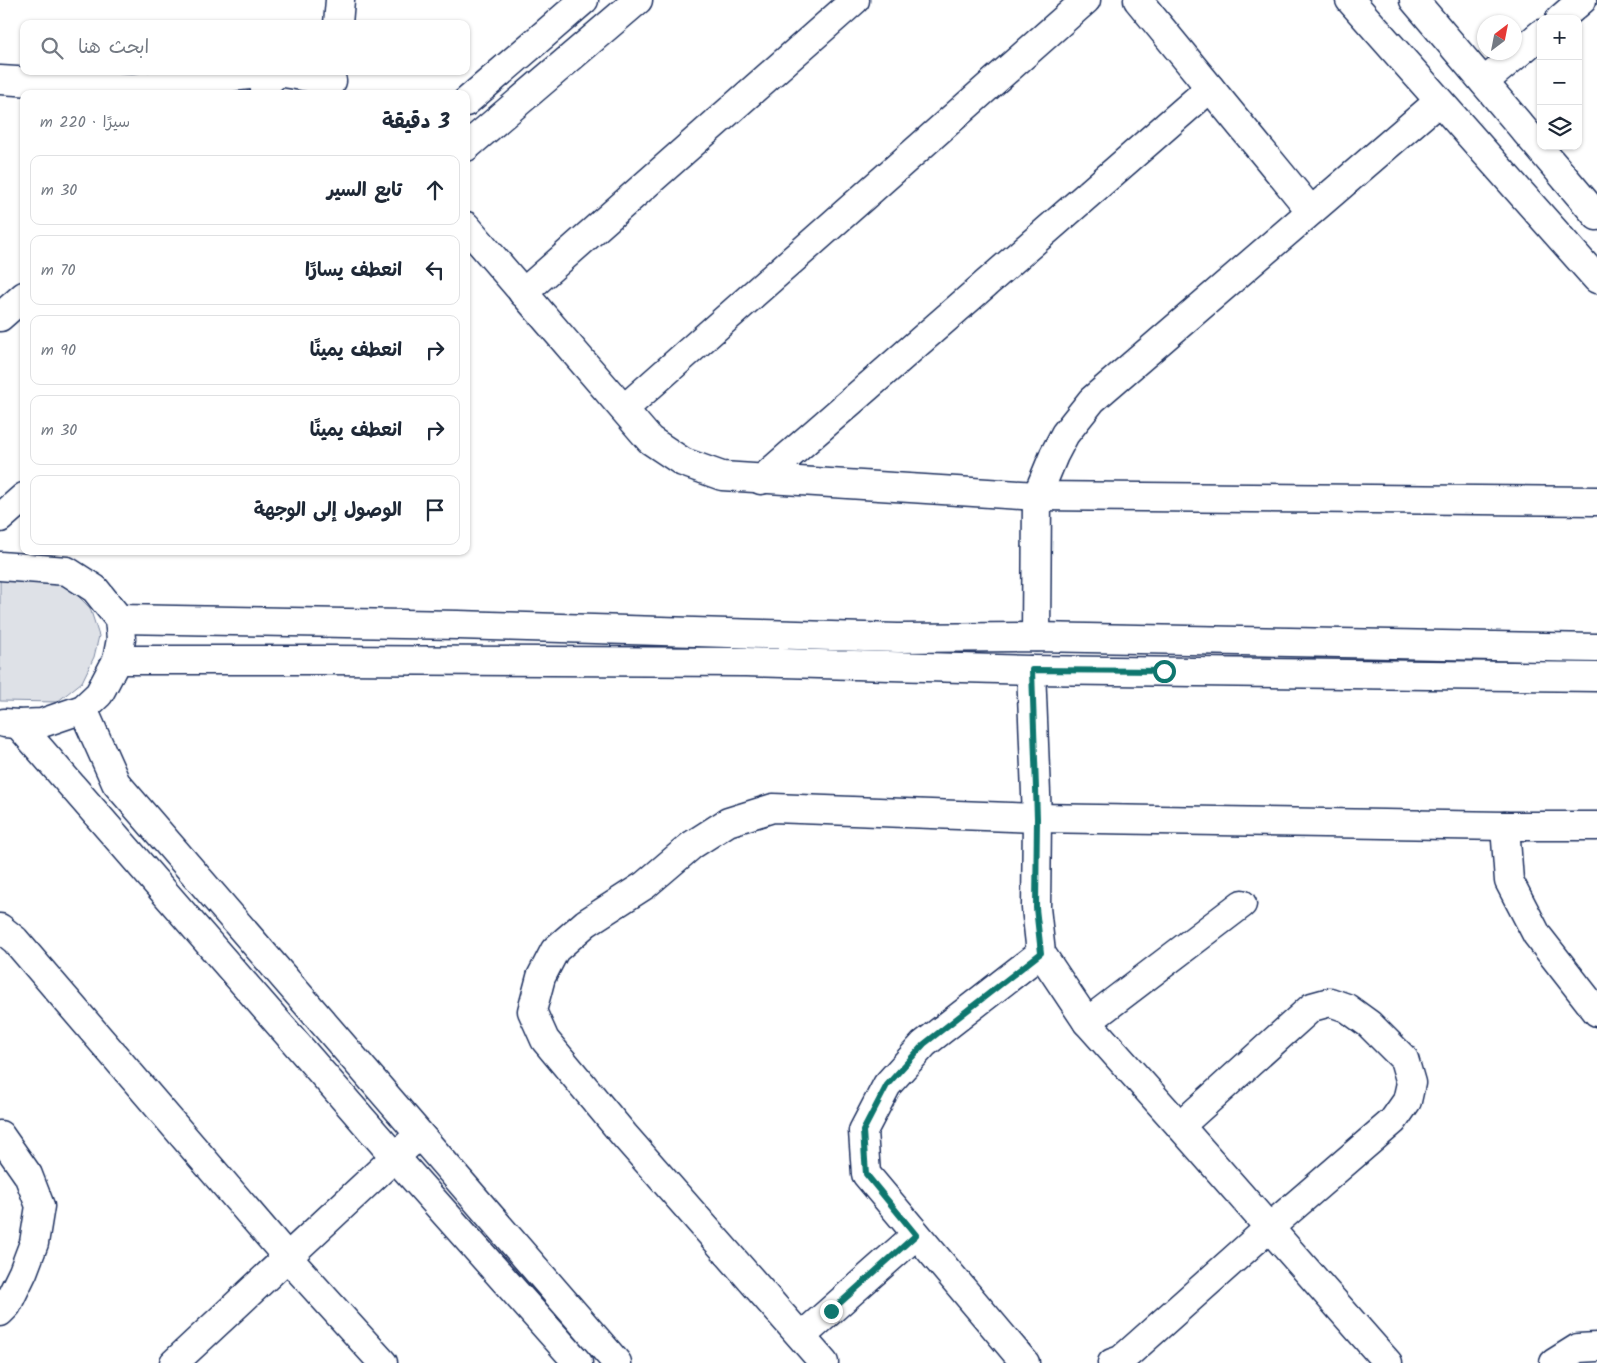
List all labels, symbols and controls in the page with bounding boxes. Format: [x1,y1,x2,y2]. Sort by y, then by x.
north arrow [1477,15,1522,60]
map controls [1537,15,1582,150]
button: + [1537,15,1582,60]
search box [20,20,470,75]
text: ابحث هنا [78,33,149,63]
icon: search [38,34,66,62]
button: − [1537,60,1582,105]
button: layers [1537,105,1582,150]
text: 3 دقيقة [382,106,450,139]
text: سيرًا · 220 m [40,110,130,135]
text: تابع السير [327,176,402,206]
icon: ahead [421,176,449,204]
text: 30 m [41,178,77,203]
text: انعطف يسارًا [305,256,402,286]
icon: left [421,256,449,284]
text: 70 m [41,258,76,283]
text: انعطف يمينًا [310,336,402,366]
icon: right [421,336,449,364]
text: 90 m [41,338,76,363]
text: انعطف يمينًا [310,416,402,446]
icon: right [421,416,449,444]
text: 30 m [41,418,77,443]
text: الوصول إلى الوجهة [254,496,402,526]
icon: arrive [421,496,449,524]
route start [1153,660,1176,683]
route end [820,1300,843,1323]

